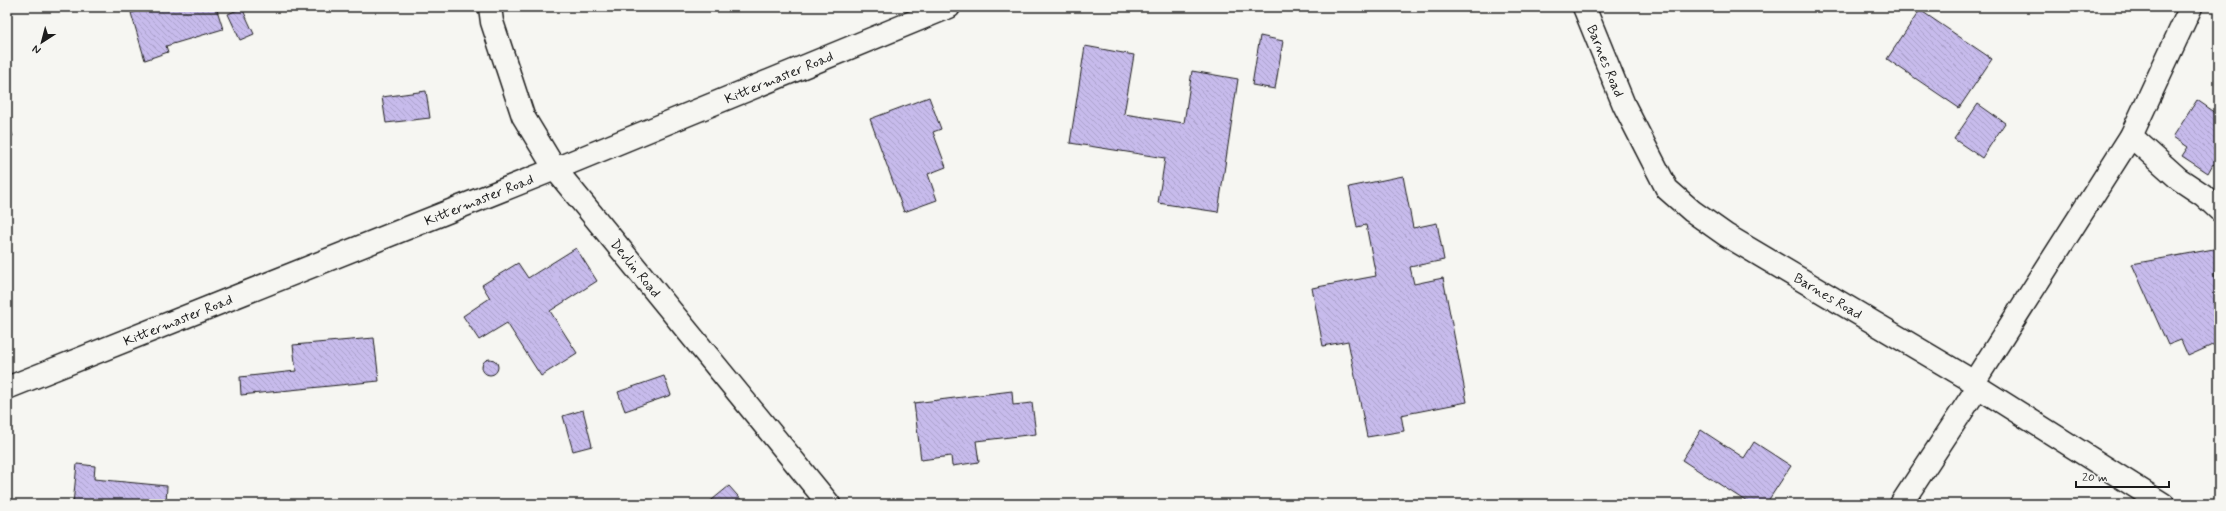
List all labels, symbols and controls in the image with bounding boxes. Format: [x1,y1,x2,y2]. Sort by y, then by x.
north arrow [22,22,62,62]
street label: Barnes Road [1582,22,1628,100]
text: N [30,41,44,57]
street label: Kittermaster Road [722,48,836,108]
street label: Kittermaster Road [422,171,536,230]
street label: Devlin Road [606,236,664,301]
street label: Barnes Road [1790,269,1865,324]
street label: Kittermaster Road [121,291,235,351]
scale bar [2076,463,2169,489]
text: 20 m [2082,470,2108,486]

